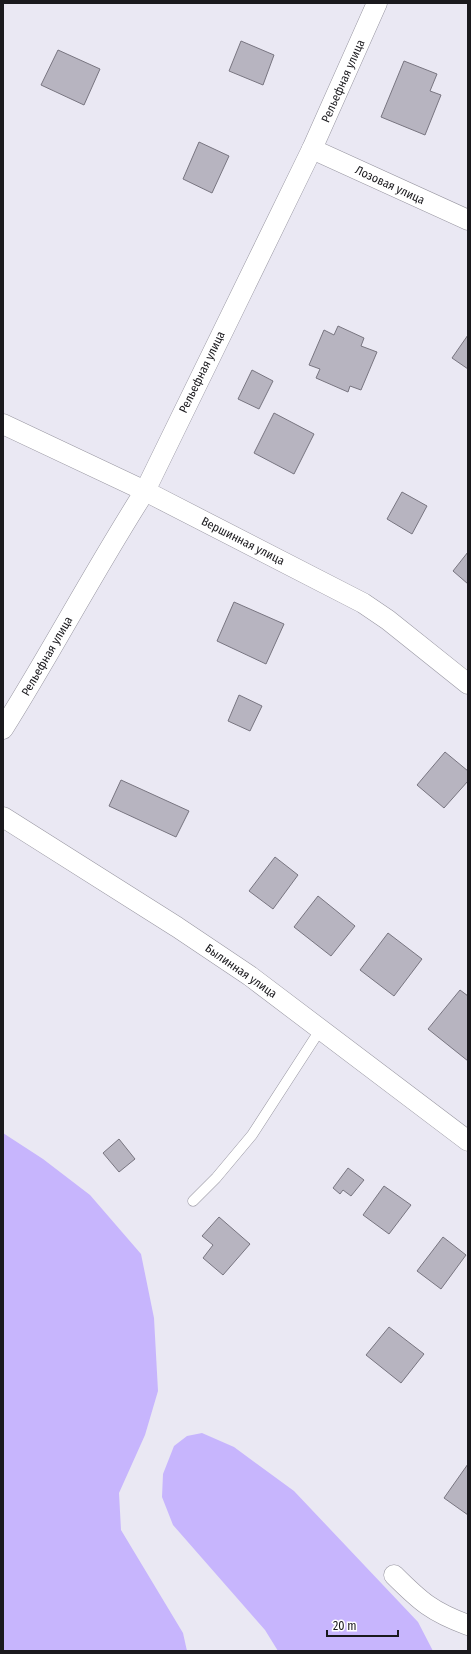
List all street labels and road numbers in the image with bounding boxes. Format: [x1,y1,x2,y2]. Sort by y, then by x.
street label: Рельефная улица [318,37,368,125]
street label: Лозовая улица [353,163,427,207]
street label: Рельефная улица [176,329,228,415]
street label: Вершинная улица [199,514,287,568]
street label: Рельефная улица [19,614,75,698]
street label: Былинная улица [202,941,280,1001]

